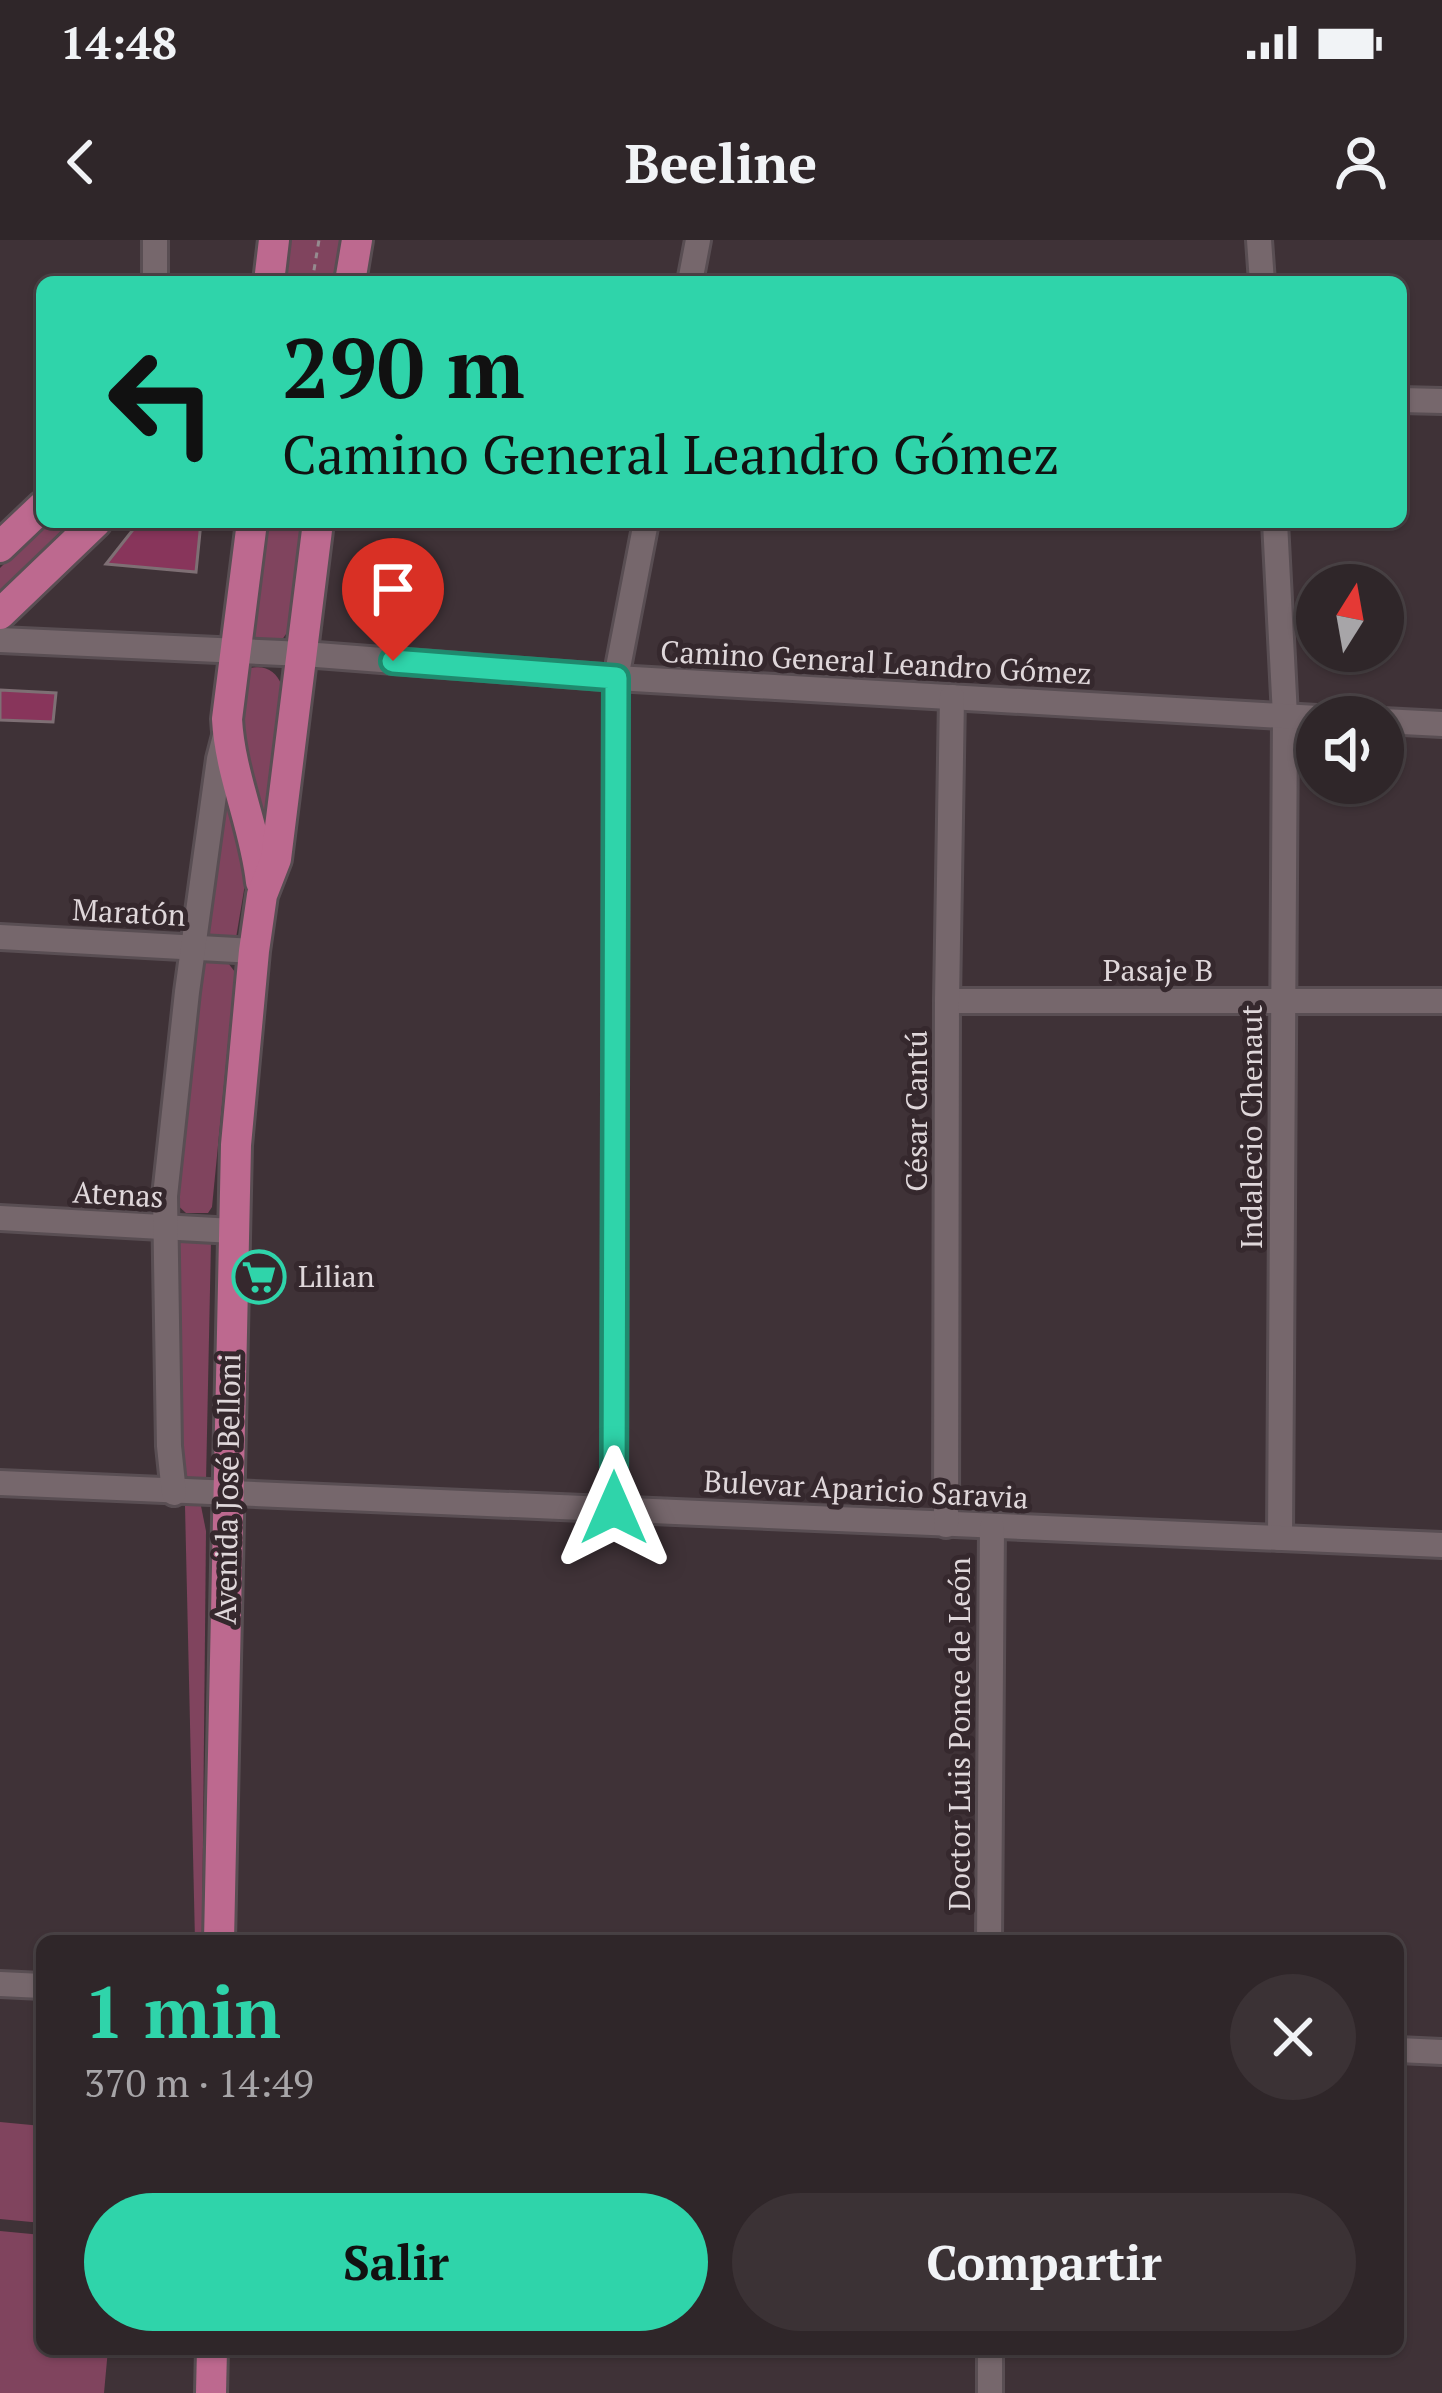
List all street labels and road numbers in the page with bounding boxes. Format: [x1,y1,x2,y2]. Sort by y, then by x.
street label: Camino General Leandro Gómez [659,631,1093,693]
street label: Maratón [71,889,187,935]
street label: Pasaje B [1103,950,1213,990]
street label: Indalecio Chenaut [1231,1005,1271,1249]
street label: César Cantú [896,1030,936,1192]
street label: Atenas [71,1172,165,1216]
street label: Avenida José Belloni [205,1353,249,1625]
street label: Bulevar Aparicio Saravia [703,1461,1029,1517]
street label: Doctor Luis Ponce de León [939,1557,979,1911]

